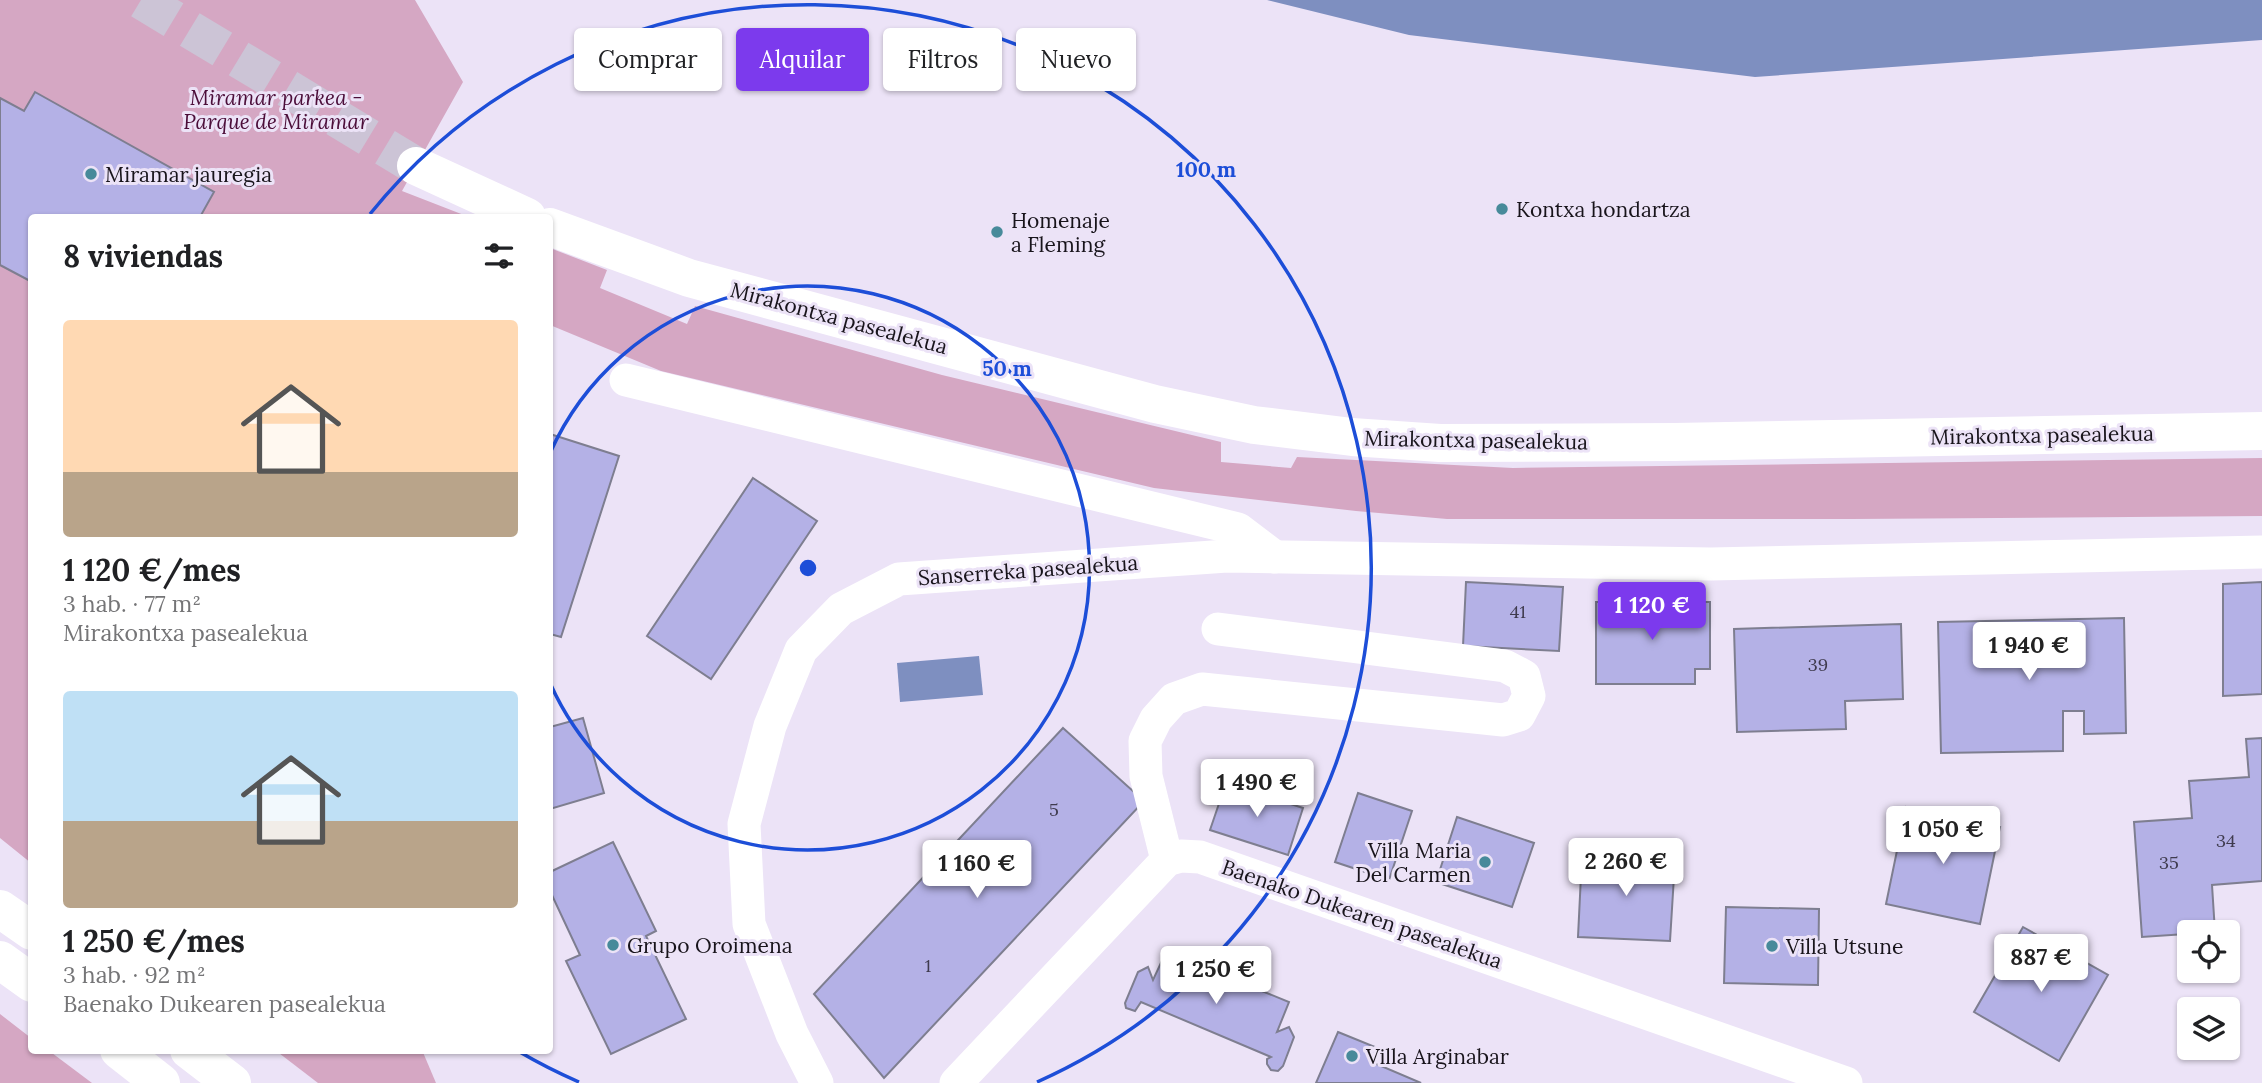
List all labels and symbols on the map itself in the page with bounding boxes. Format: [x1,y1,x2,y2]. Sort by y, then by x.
park label: Miramar parkea - Parque de Miramar [183,84,369,135]
text: 100 m [1176,156,1236,183]
place label: Miramar jauregia [105,161,272,188]
marker: Miramar jauregia [83,166,99,182]
place label: Kontxa hondartza [1516,196,1691,223]
marker: Kontxa hondartza [1494,201,1510,217]
place label: Homenaje a Fleming [1011,207,1110,258]
marker: Homenaje a Fleming [989,224,1005,240]
street label: Mirakontxa pasealekua [727,276,951,360]
text: 50 m [982,355,1032,382]
street label: Mirakontxa pasealekua [1930,420,2154,450]
street label: Mirakontxa pasealekua [1364,425,1588,455]
street label: Sanserreka pasealekua [917,549,1139,591]
centre of rings [796,556,820,580]
pin: 1 120 € [1587,582,1717,642]
house number: 41 [1510,600,1526,623]
pin: 1 940 € [1964,622,2094,682]
house number: 39 [1808,653,1828,676]
pin: 1 490 € [1192,760,1322,819]
house number: 5 [1049,798,1059,821]
pin: 1 050 € [1878,806,2008,866]
house number: 34 [2216,829,2236,852]
place label: Villa Maria Del Carmen [1355,837,1471,888]
pin: 2 260 € [1561,838,1691,898]
pin: 1 160 € [912,841,1042,900]
house number: 35 [2159,851,2179,874]
street label: Baenako Dukearen pasealekua [1218,853,1506,975]
marker: Villa Maria Del Carmen [1477,854,1493,870]
place label: Grupo Oroimena [627,932,793,959]
place label: Villa Utsune [1785,933,1903,960]
pin: 887 € [1992,934,2090,994]
marker: Grupo Oroimena [605,937,621,953]
marker: Villa Utsune [1764,938,1780,954]
pin: 1 250 € [1151,946,1281,1006]
house number: 1 [925,954,931,977]
place label: Villa Arginabar [1365,1043,1509,1070]
marker: Villa Arginabar [1344,1048,1360,1064]

